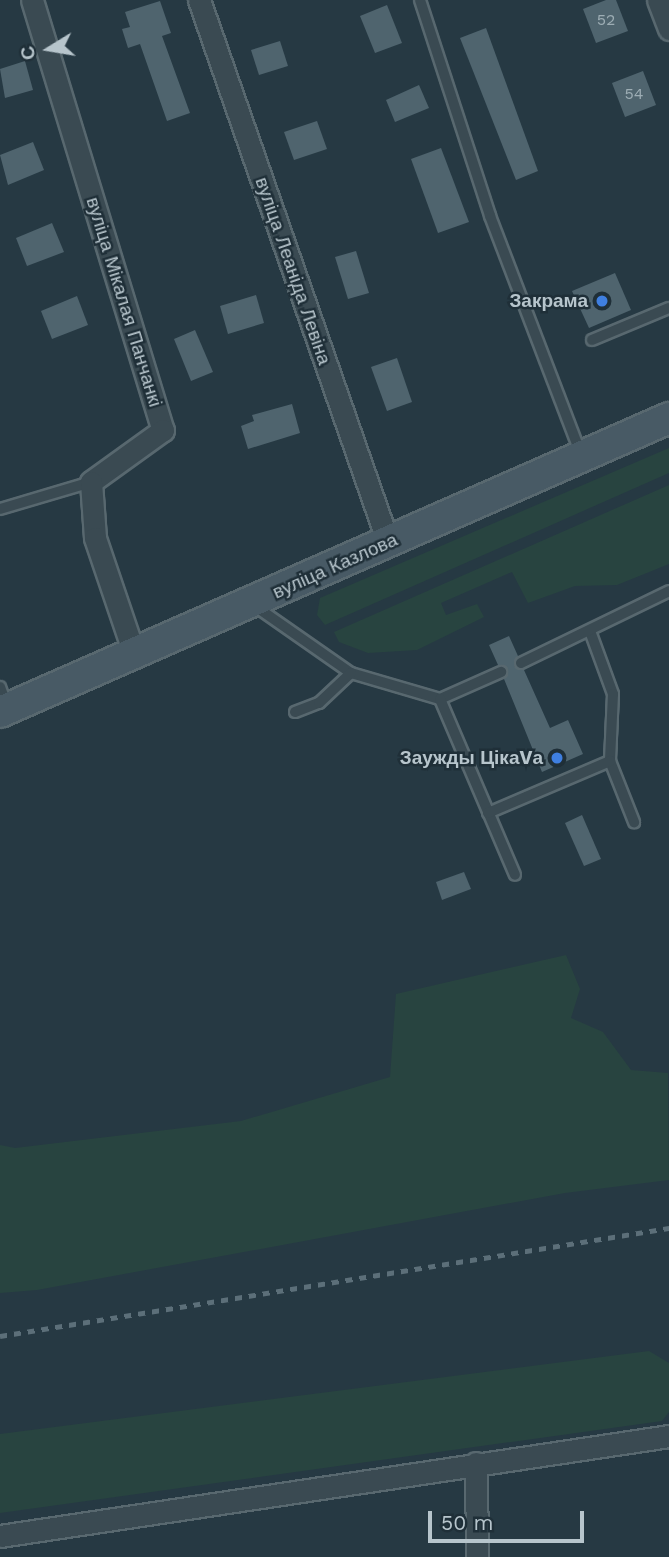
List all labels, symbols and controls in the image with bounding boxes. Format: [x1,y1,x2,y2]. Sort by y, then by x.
house number: 52 [597,10,615,30]
north arrow [14,14,84,84]
text: С [15,44,40,62]
house number: 54 [624,84,644,104]
street label: вуліца Леаніда Левіна [250,174,336,368]
street label: вуліца Мікалая Панчанкі [81,194,167,410]
place label: Закрама [509,290,588,312]
marker: Закрама [594,293,610,309]
street label: вуліца Казлова [269,528,401,604]
place label: Заужды ЦікаVа [400,747,543,769]
marker: Заужды ЦікаVа [549,750,565,766]
scale bar [431,1498,587,1542]
text: 50 m [441,1510,493,1535]

